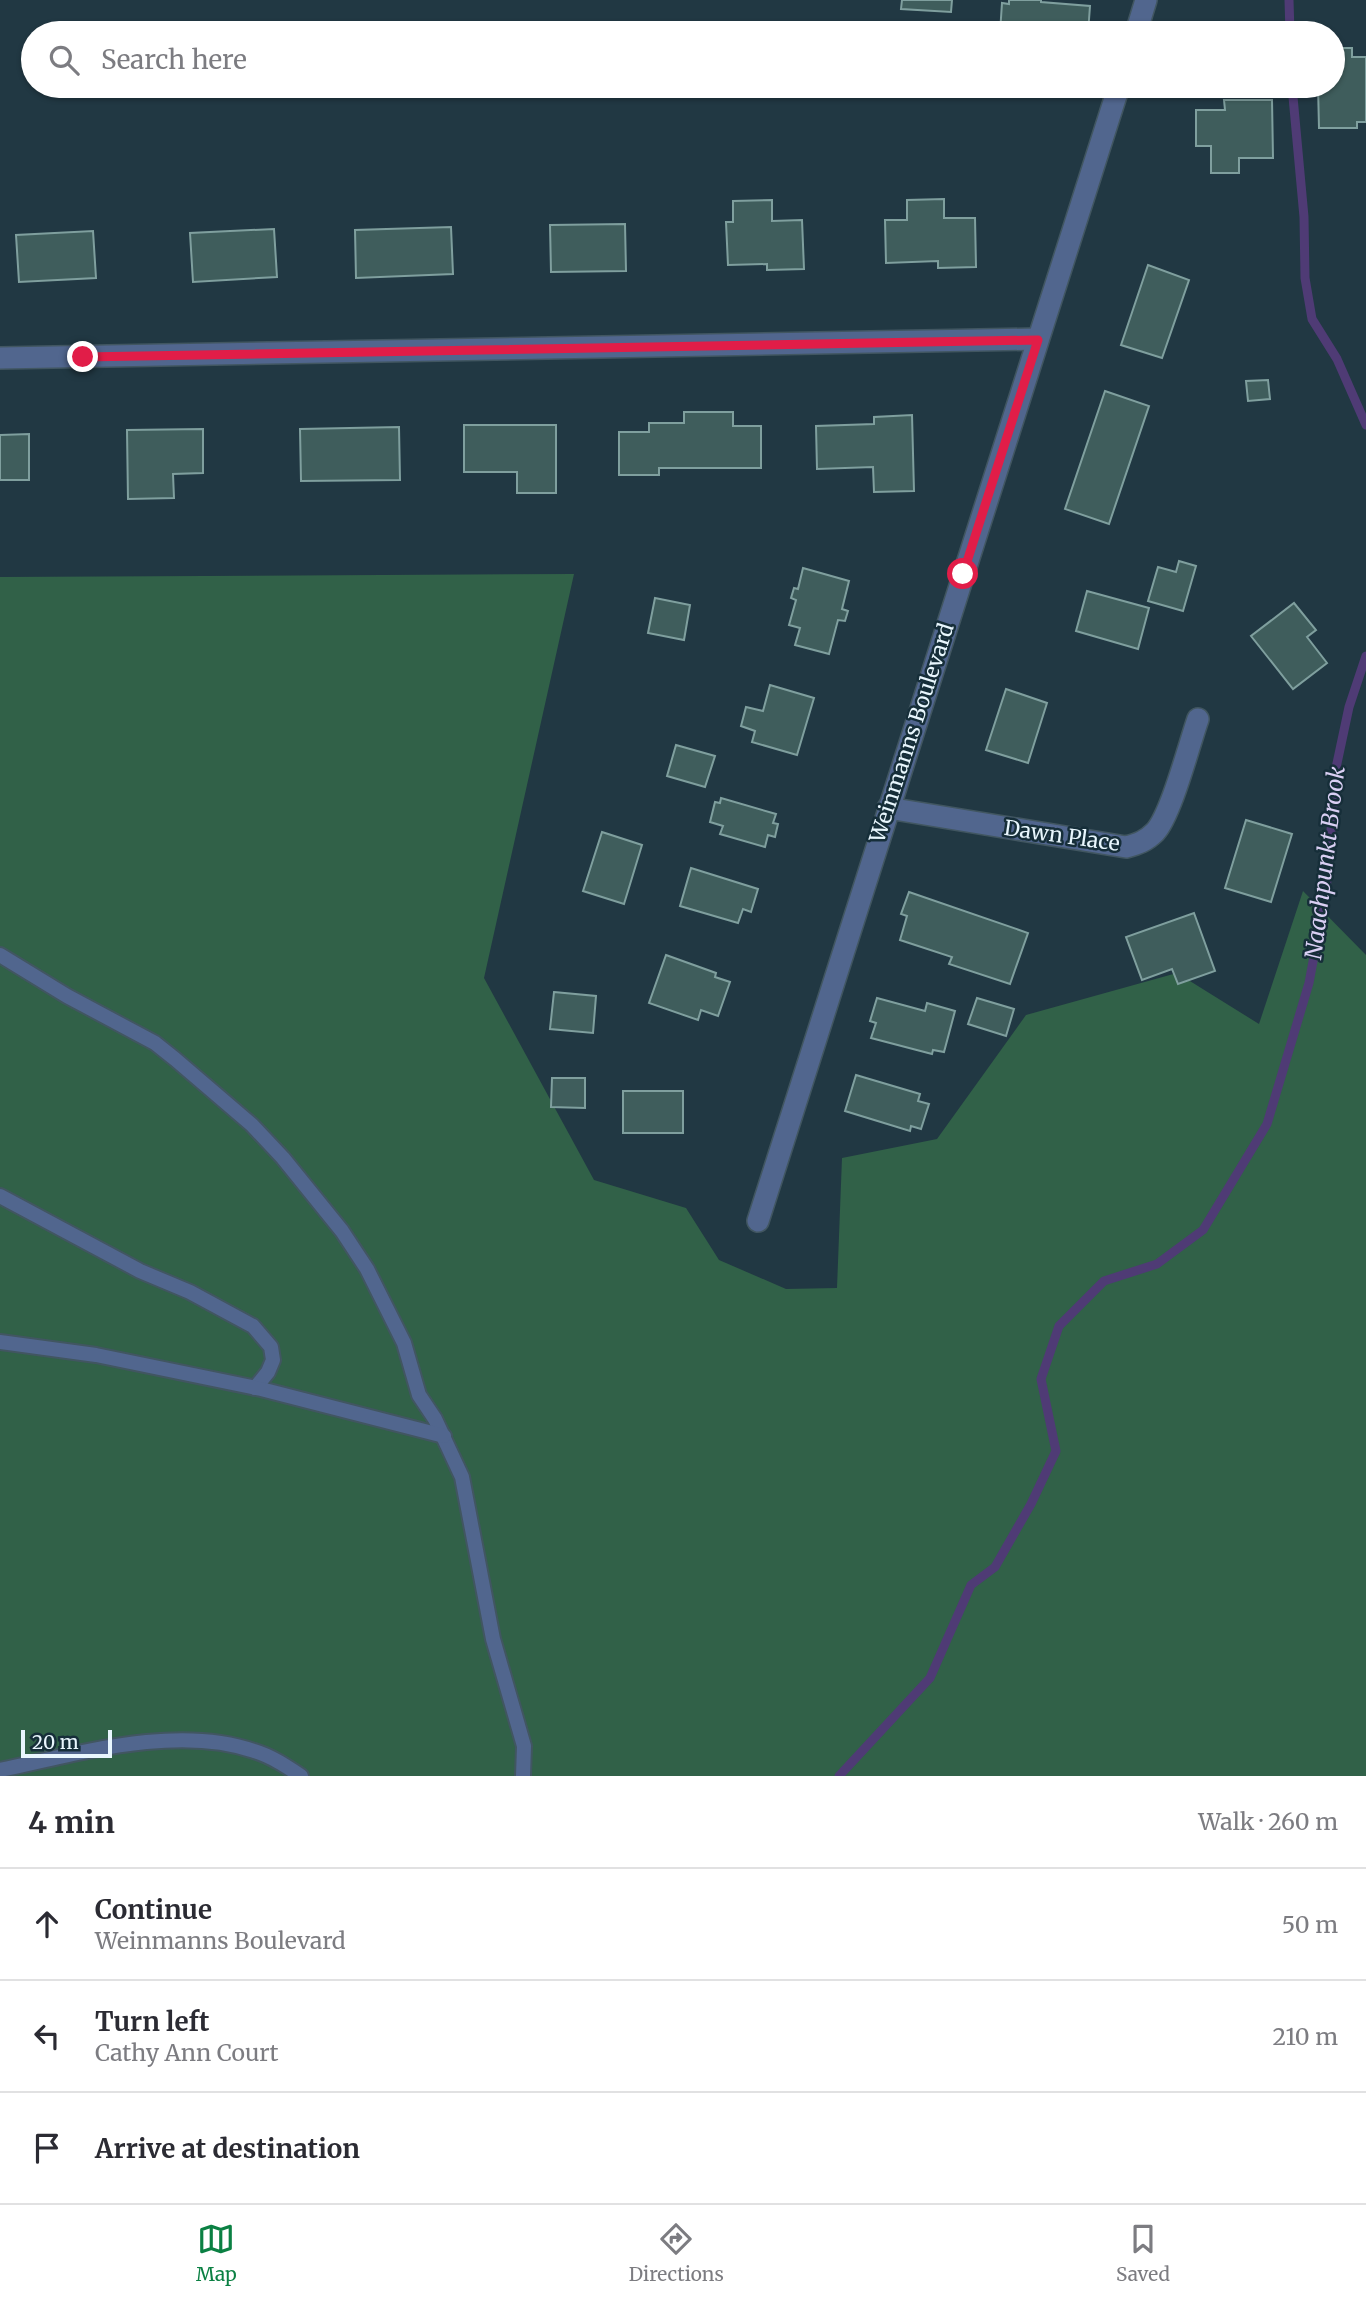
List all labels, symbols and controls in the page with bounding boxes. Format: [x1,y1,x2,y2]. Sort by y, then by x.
search box [21,21,1345,98]
icon: search [45,41,83,79]
text: Search here [101,43,247,76]
route end [67,341,98,372]
route start [947,558,978,589]
street label: Weinmanns Boulevard [863,619,960,847]
water label: Naachpunkt Brook [1298,764,1351,961]
street label: Dawn Place [1003,814,1122,857]
scale bar [21,1727,112,1759]
text: 20 m [32,1730,79,1754]
text: 4 min [28,1803,115,1841]
text: Walk · 260 m [1198,1807,1338,1836]
text: Continue [95,1893,212,1926]
icon: ahead [28,1905,66,1943]
text: 50 m [1282,1910,1338,1939]
text: Weinmanns Boulevard [95,1926,346,1955]
text: Turn left [95,2005,209,2038]
icon: left [28,2017,66,2055]
text: 210 m [1273,2022,1338,2051]
text: Cathy Ann Court [95,2038,279,2067]
icon: arrive [28,2129,66,2167]
text: Arrive at destination [95,2132,360,2165]
tab: Map [196,2220,237,2286]
tab: Directions [629,2220,724,2286]
tab: Saved [1116,2220,1170,2286]

